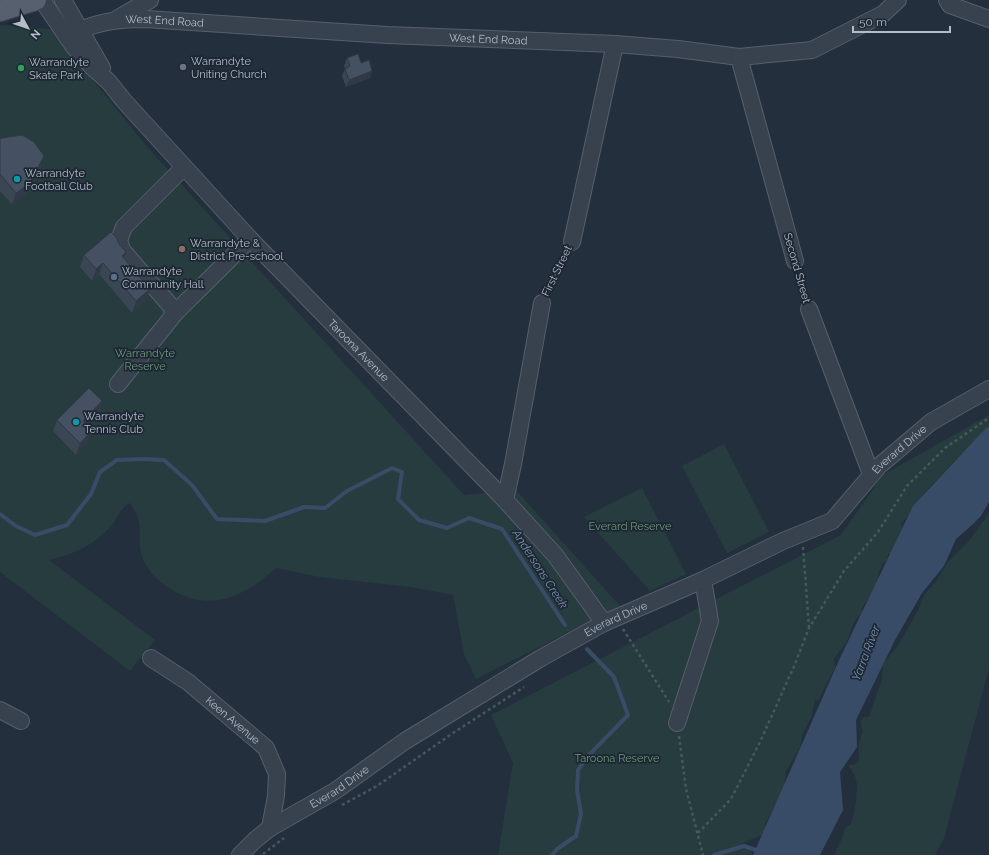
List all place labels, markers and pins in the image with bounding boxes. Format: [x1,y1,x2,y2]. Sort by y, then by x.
place label: Warrandyte Uniting Church [191,55,267,81]
place label: Warrandyte Skate Park [29,56,89,82]
marker: Warrandyte Uniting Church [178,62,188,72]
marker: Warrandyte Skate Park [16,63,26,73]
place label: Warrandyte Football Club [25,167,93,193]
marker: Warrandyte Football Club [12,174,22,184]
place label: Warrandyte & District Pre-school [190,237,284,263]
marker: Warrandyte & District Pre-school [177,244,187,254]
place label: Warrandyte Community Hall [122,265,204,291]
marker: Warrandyte Community Hall [109,272,119,282]
place label: Warrandyte Tennis Club [84,410,144,436]
marker: Warrandyte Tennis Club [71,417,81,427]

